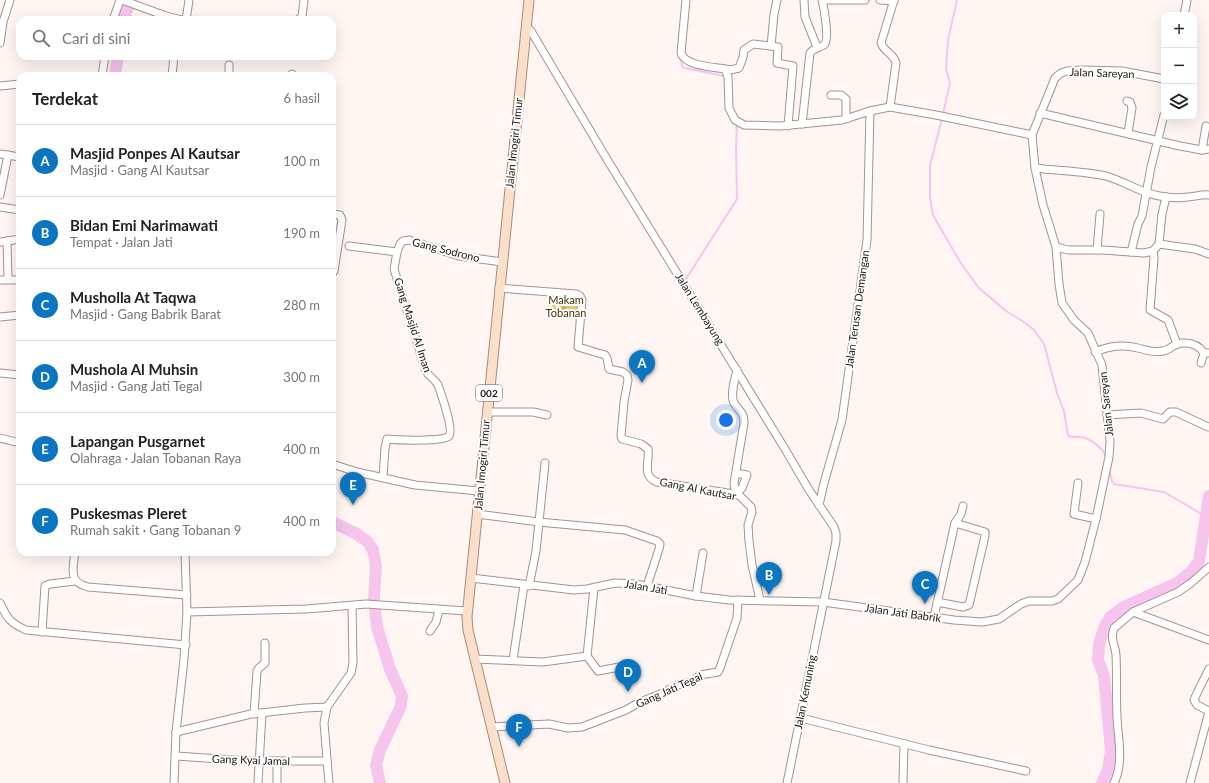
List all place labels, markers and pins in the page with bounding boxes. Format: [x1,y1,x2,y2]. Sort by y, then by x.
pin: A [629,350,655,383]
pin: E [340,472,366,505]
pin: B [756,562,782,595]
pin: C [912,571,938,604]
pin: D [615,659,641,692]
pin: F [506,714,532,747]

